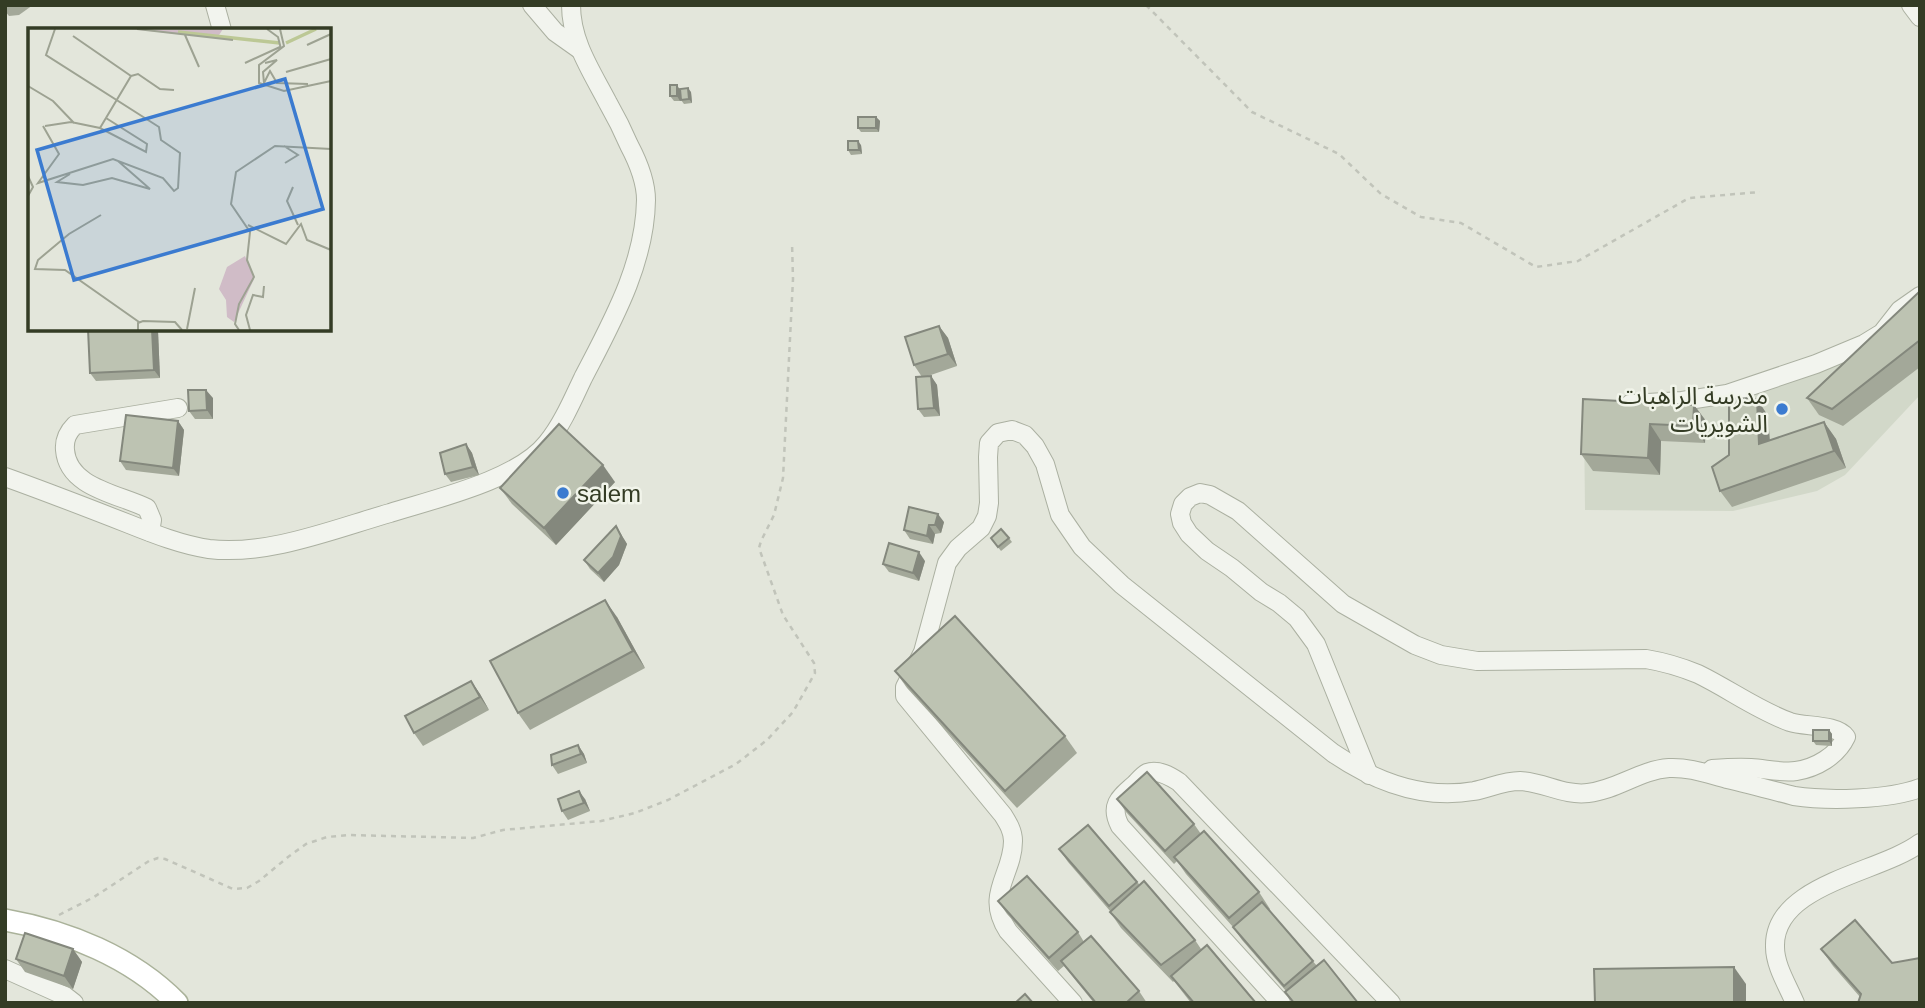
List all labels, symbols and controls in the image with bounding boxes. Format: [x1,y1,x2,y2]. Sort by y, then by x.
inset map [28,28,331,331]
place label: مدرسة الراهبات الشويريات [1618,382,1768,438]
marker: مدرسة الراهبات الشويريات [1774,401,1790,417]
place label: salem [577,480,641,507]
marker: salem [555,485,571,501]

